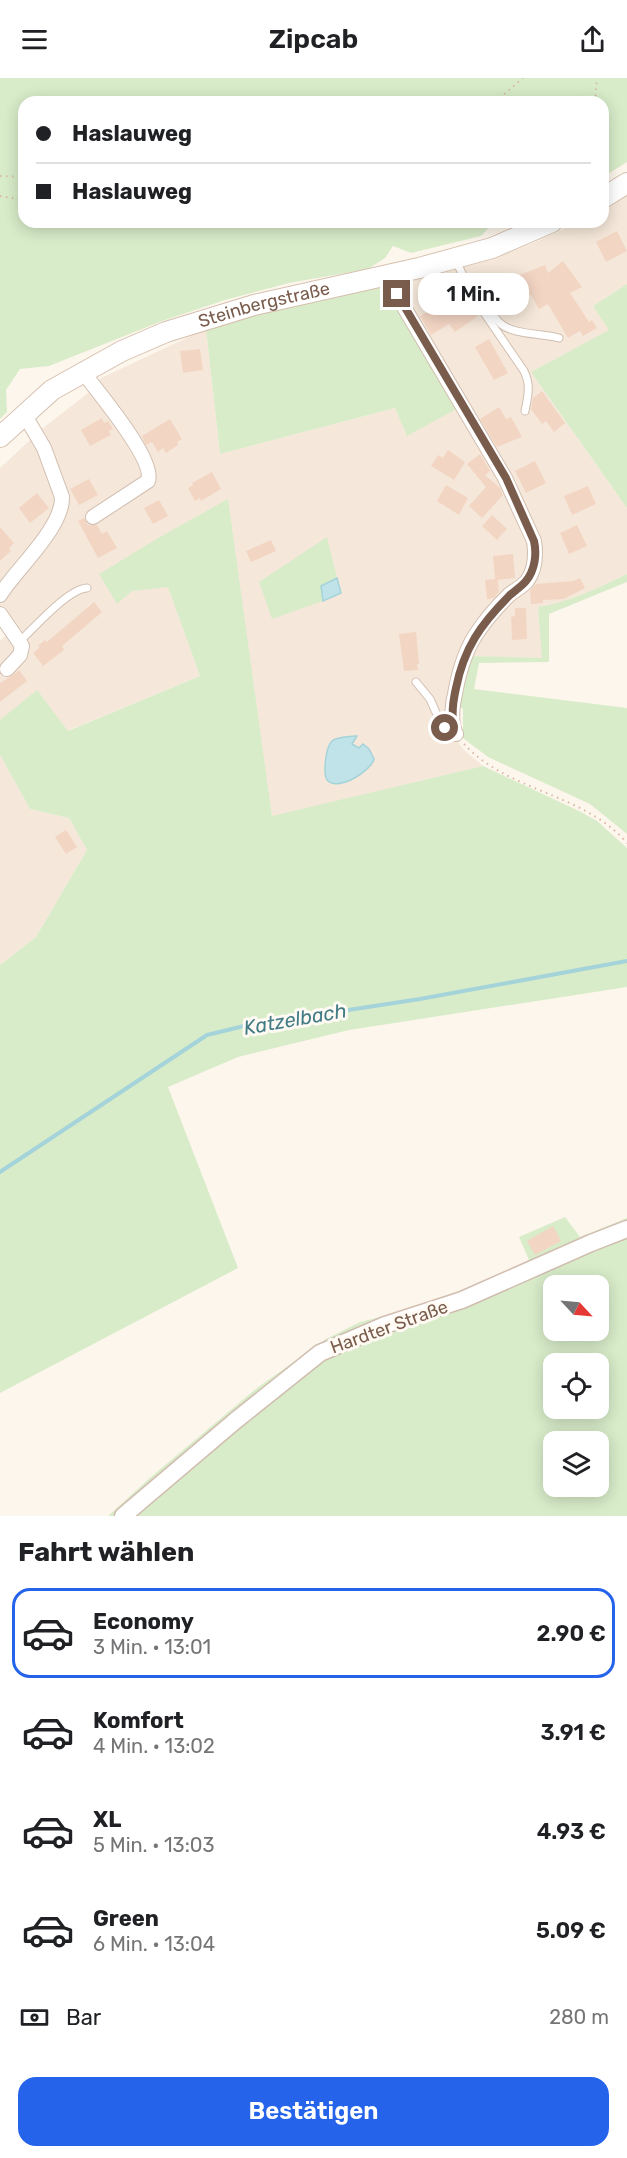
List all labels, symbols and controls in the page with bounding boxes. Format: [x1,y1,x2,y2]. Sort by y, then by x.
icon: menu [18,23,51,56]
text: Zipcab [269,23,358,55]
icon: share [576,23,609,56]
text: Haslauweg [72,120,192,147]
text: Haslauweg [72,178,192,205]
callout: 1 Min. [418,273,529,315]
street label: Steinbergstraße [195,277,332,333]
route end [383,280,410,307]
text: 1 Min. [446,282,501,306]
route start [431,714,458,741]
water label: Katzelbach [242,998,348,1040]
north arrow [543,1275,609,1341]
map controls [543,1275,609,1497]
street label: Hardter Straße [327,1296,451,1358]
button: locate [543,1353,609,1419]
button: layers [543,1431,609,1497]
text: Fahrt wählen [18,1536,194,1568]
icon: car [21,1606,75,1660]
text: Economy [93,1608,194,1635]
text: 2.90 € [536,1620,606,1647]
text: 3 Min. · 13:01 [93,1635,211,1659]
icon: car [21,1705,75,1759]
text: Komfort [93,1707,184,1734]
text: 3.91 € [540,1719,606,1746]
text: 4 Min. · 13:02 [93,1734,215,1758]
icon: car [21,1804,75,1858]
text: XL [93,1806,121,1833]
text: 4.93 € [537,1818,606,1845]
text: 5 Min. · 13:03 [93,1833,214,1857]
icon: car [21,1903,75,1957]
text: Green [93,1905,159,1932]
text: 5.09 € [536,1917,606,1944]
text: 6 Min. · 13:04 [93,1932,215,1956]
icon: cash [18,2001,51,2034]
text: Bar [66,2004,101,2031]
text: 280 m [549,2005,609,2029]
button: Bestätigen [18,2077,609,2146]

